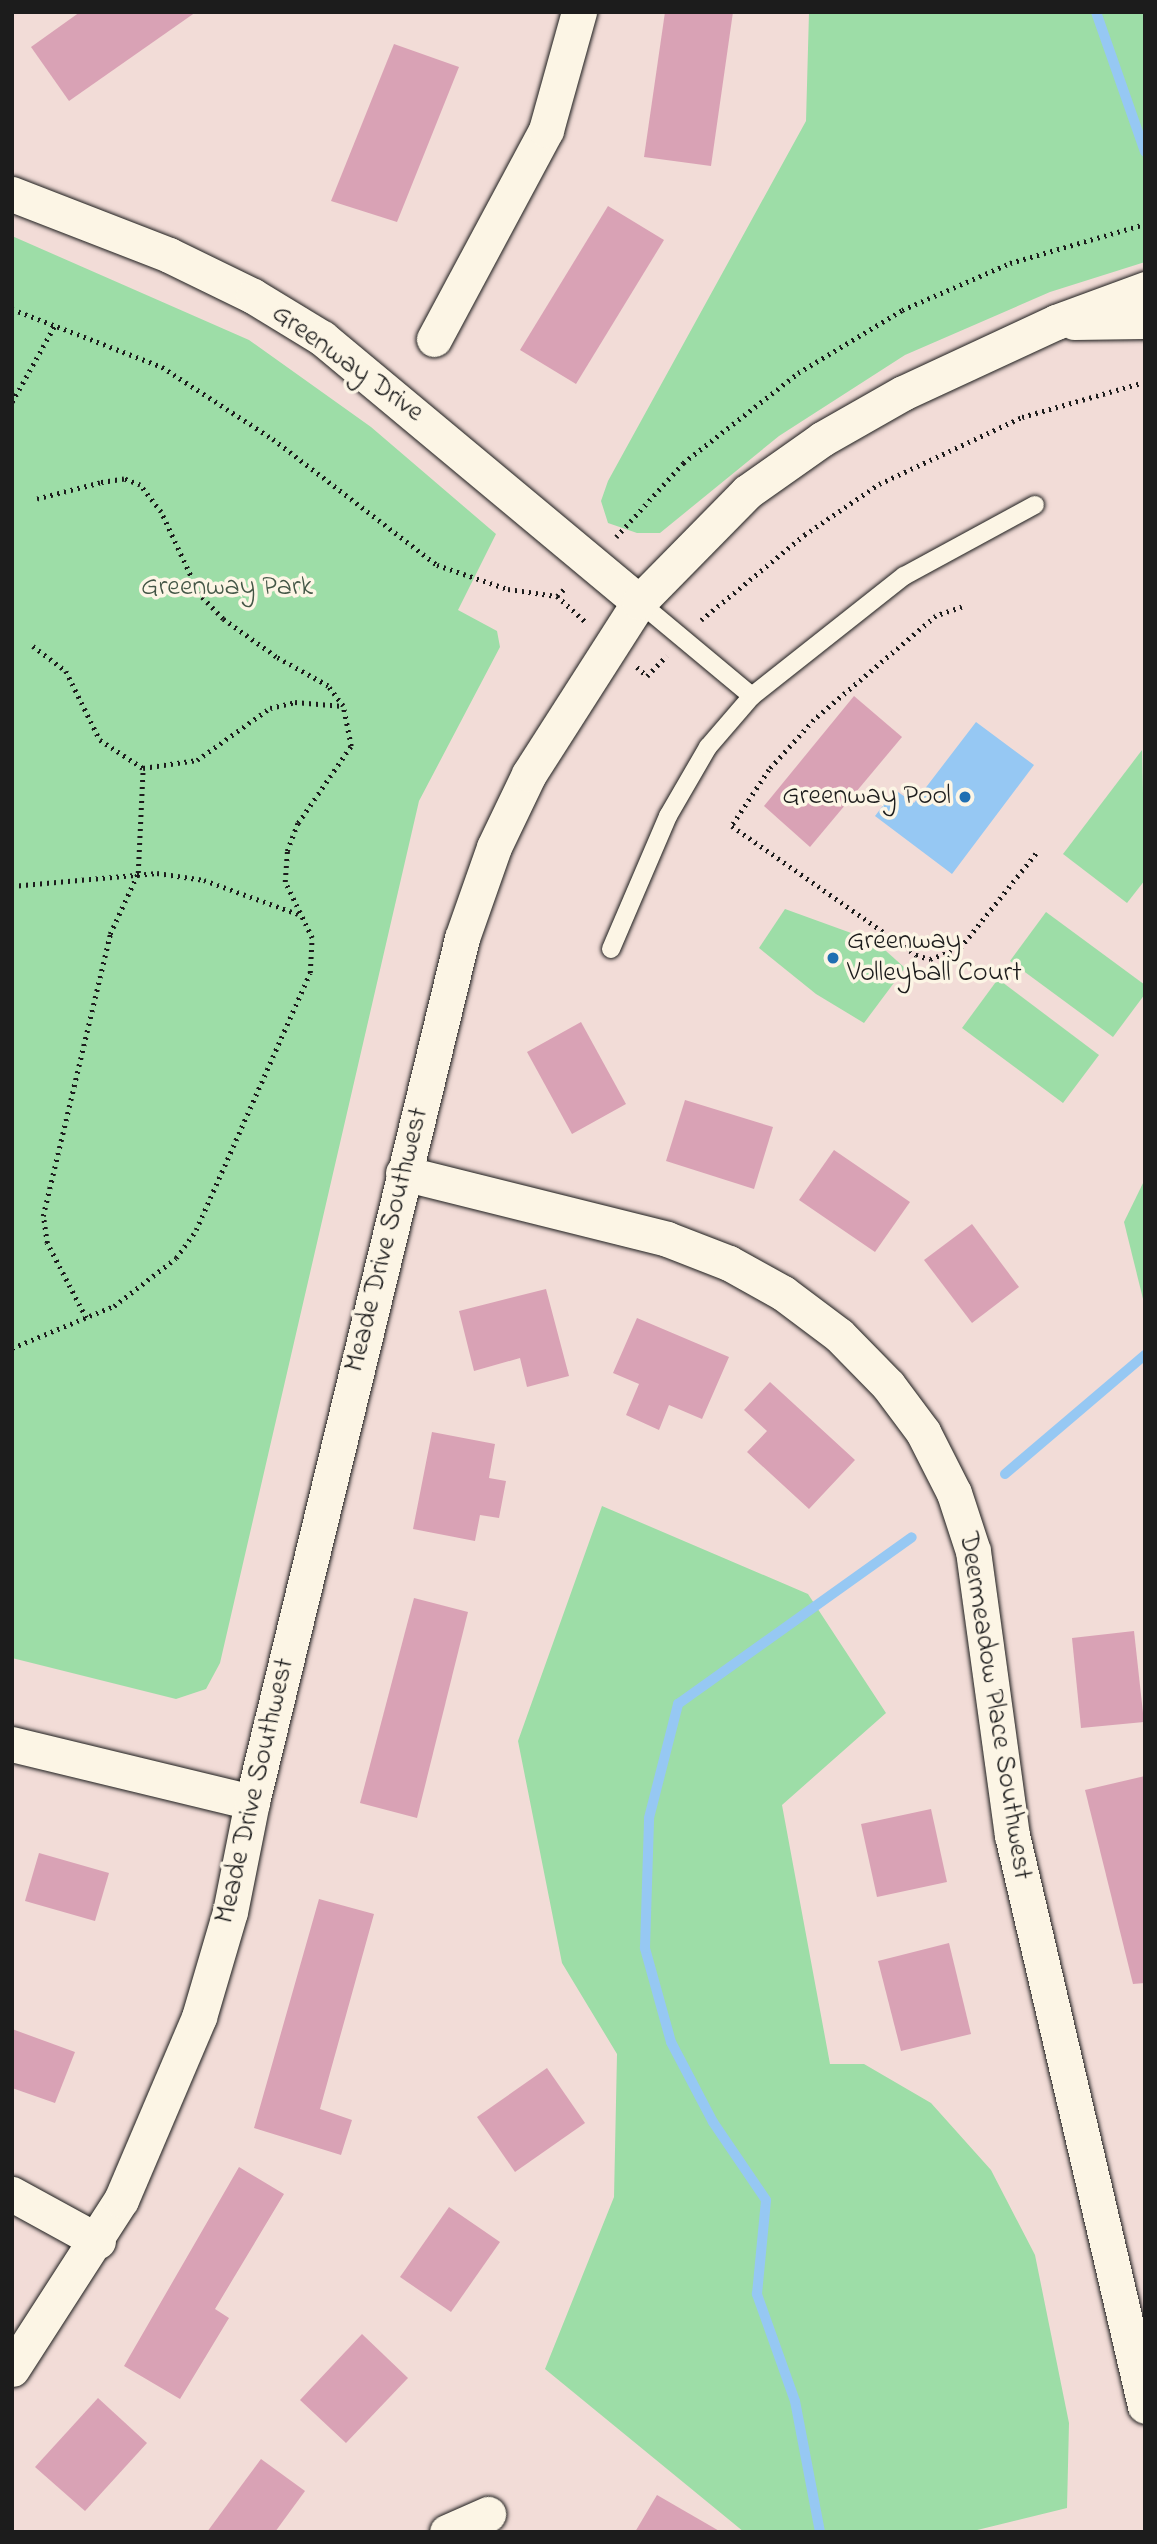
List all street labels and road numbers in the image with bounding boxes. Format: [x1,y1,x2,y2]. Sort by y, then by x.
street label: Greenway Drive [264,298,430,430]
street label: Meade Drive Southwest [339,1104,437,1376]
street label: Deermeadow Place Southwest [950,1530,1038,1882]
street label: Meade Drive Southwest [209,1655,303,1927]

